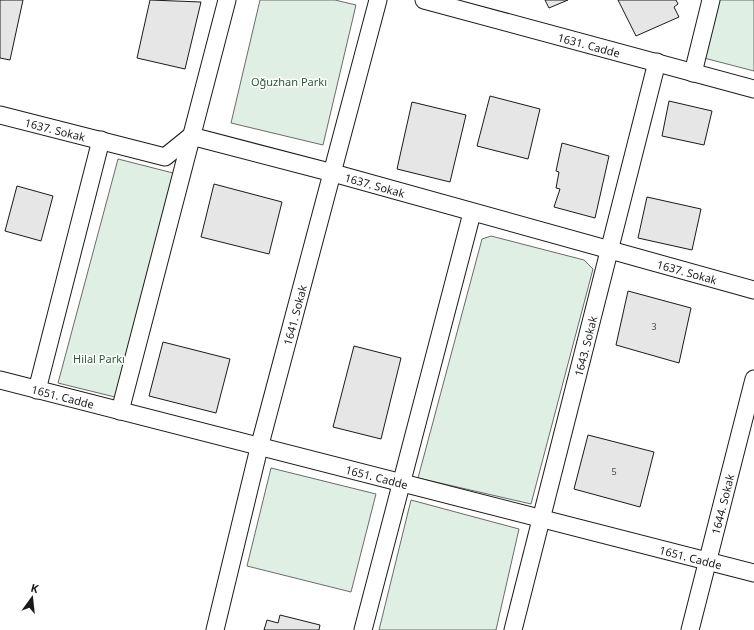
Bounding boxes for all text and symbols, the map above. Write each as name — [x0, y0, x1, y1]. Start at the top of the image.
street label: 1631. Cadde — [556, 29, 622, 60]
park label: Oğuzhan Parkı — [251, 74, 327, 89]
street label: 1637. Sokak — [24, 114, 87, 144]
street label: 1637. Sokak — [343, 169, 407, 200]
street label: 1637. Sokak — [655, 256, 719, 287]
street label: 1641. Sokak — [279, 283, 310, 347]
street label: 1643. Sokak — [570, 314, 600, 378]
house number: 3 — [651, 320, 657, 333]
park label: Hilal Parkı — [73, 351, 125, 366]
street label: 1651. Cadde — [30, 381, 96, 411]
street label: 1651. Cadde — [344, 461, 410, 492]
house number: 5 — [611, 465, 617, 478]
street label: 1644. Sokak — [707, 472, 737, 536]
street label: 1651. Cadde — [658, 542, 724, 572]
north arrow — [12, 578, 52, 618]
text: K — [29, 580, 41, 596]

